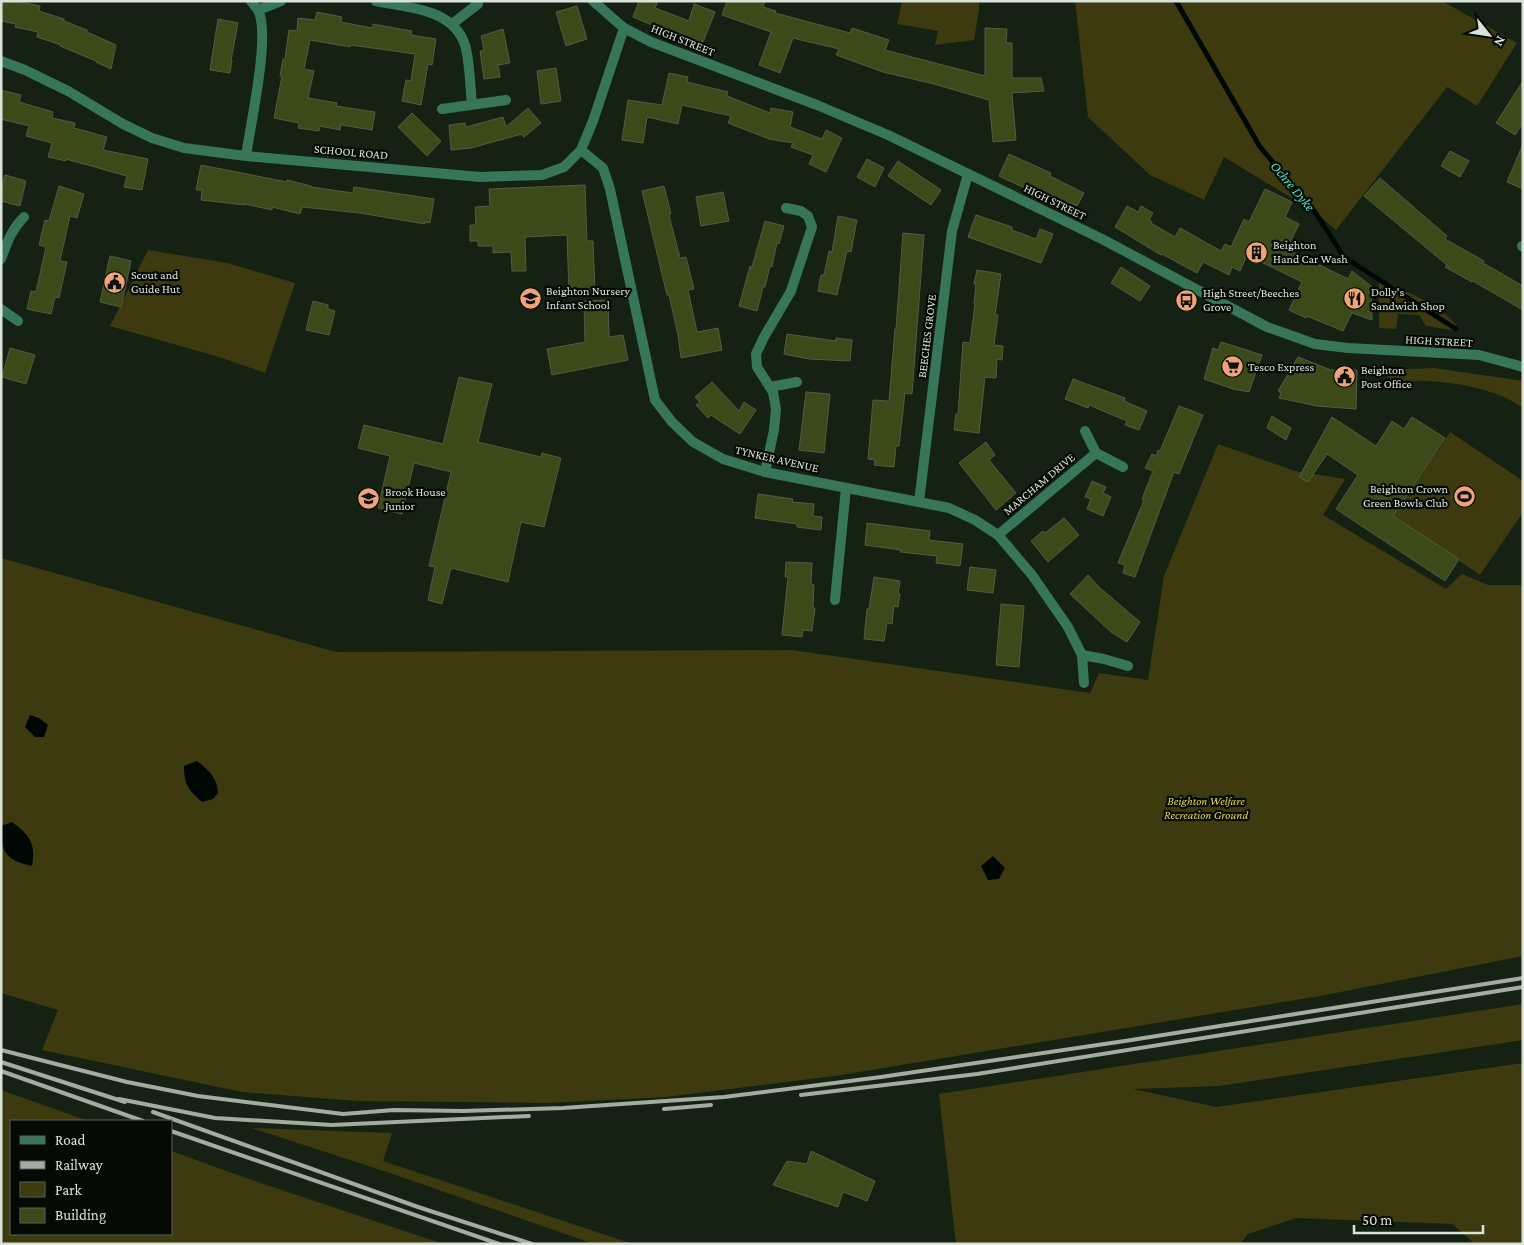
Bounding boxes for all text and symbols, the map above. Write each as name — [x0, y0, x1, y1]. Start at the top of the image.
north arrow — [1464, 10, 1514, 60]
street label: HIGH STREET — [649, 21, 717, 59]
text: N — [1491, 33, 1510, 50]
street label: SCHOOL ROAD — [313, 142, 389, 162]
water label: Ochre Dyke — [1268, 158, 1319, 215]
street label: HIGH STREET — [1022, 181, 1089, 223]
place label: Beighton Hand Car Wash — [1273, 238, 1348, 266]
building icon: Beighton Hand Car Wash — [1245, 240, 1269, 264]
place label: Scout and Guide Hut — [131, 268, 181, 296]
public building icon: Scout and Guide Hut — [103, 270, 127, 294]
place label: Beighton Nursery Infant School — [546, 284, 630, 312]
place label: Dolly's Sandwich Shop — [1371, 285, 1445, 313]
school or university icon: Beighton Nursery Infant School — [518, 286, 542, 310]
place label: High Street/Beeches Grove — [1203, 286, 1299, 314]
restaurant icon: Dolly's Sandwich Shop — [1343, 287, 1367, 311]
bus stop icon: High Street/Beeches Grove — [1175, 288, 1199, 312]
street label: BEECHES GROVE — [915, 293, 939, 379]
street label: HIGH STREET — [1405, 332, 1474, 350]
supermarket icon: Tesco Express — [1220, 355, 1244, 379]
place label: Tesco Express — [1248, 360, 1314, 374]
place label: Beighton Post Office — [1361, 363, 1412, 391]
public building icon: Beighton Post Office — [1333, 365, 1357, 389]
street label: TYNKER AVENUE — [734, 443, 821, 476]
street label: MARCHAM DRIVE — [1000, 450, 1078, 518]
place label: Beighton Crown Green Bowls Club — [1363, 482, 1449, 510]
sports icon: Beighton Crown Green Bowls Club — [1452, 484, 1476, 508]
place label: Brook House Junior — [384, 485, 446, 513]
school or university icon: Brook House Junior — [357, 487, 381, 511]
park label: Beighton Welfare Recreation Ground — [1164, 794, 1248, 822]
legend — [10, 1120, 172, 1235]
text: Road — [55, 1132, 86, 1148]
text: Railway — [55, 1157, 103, 1174]
text: Park — [55, 1182, 82, 1198]
scale bar — [1354, 1202, 1483, 1234]
text: Building — [55, 1207, 106, 1224]
text: 50 m — [1362, 1212, 1392, 1228]

